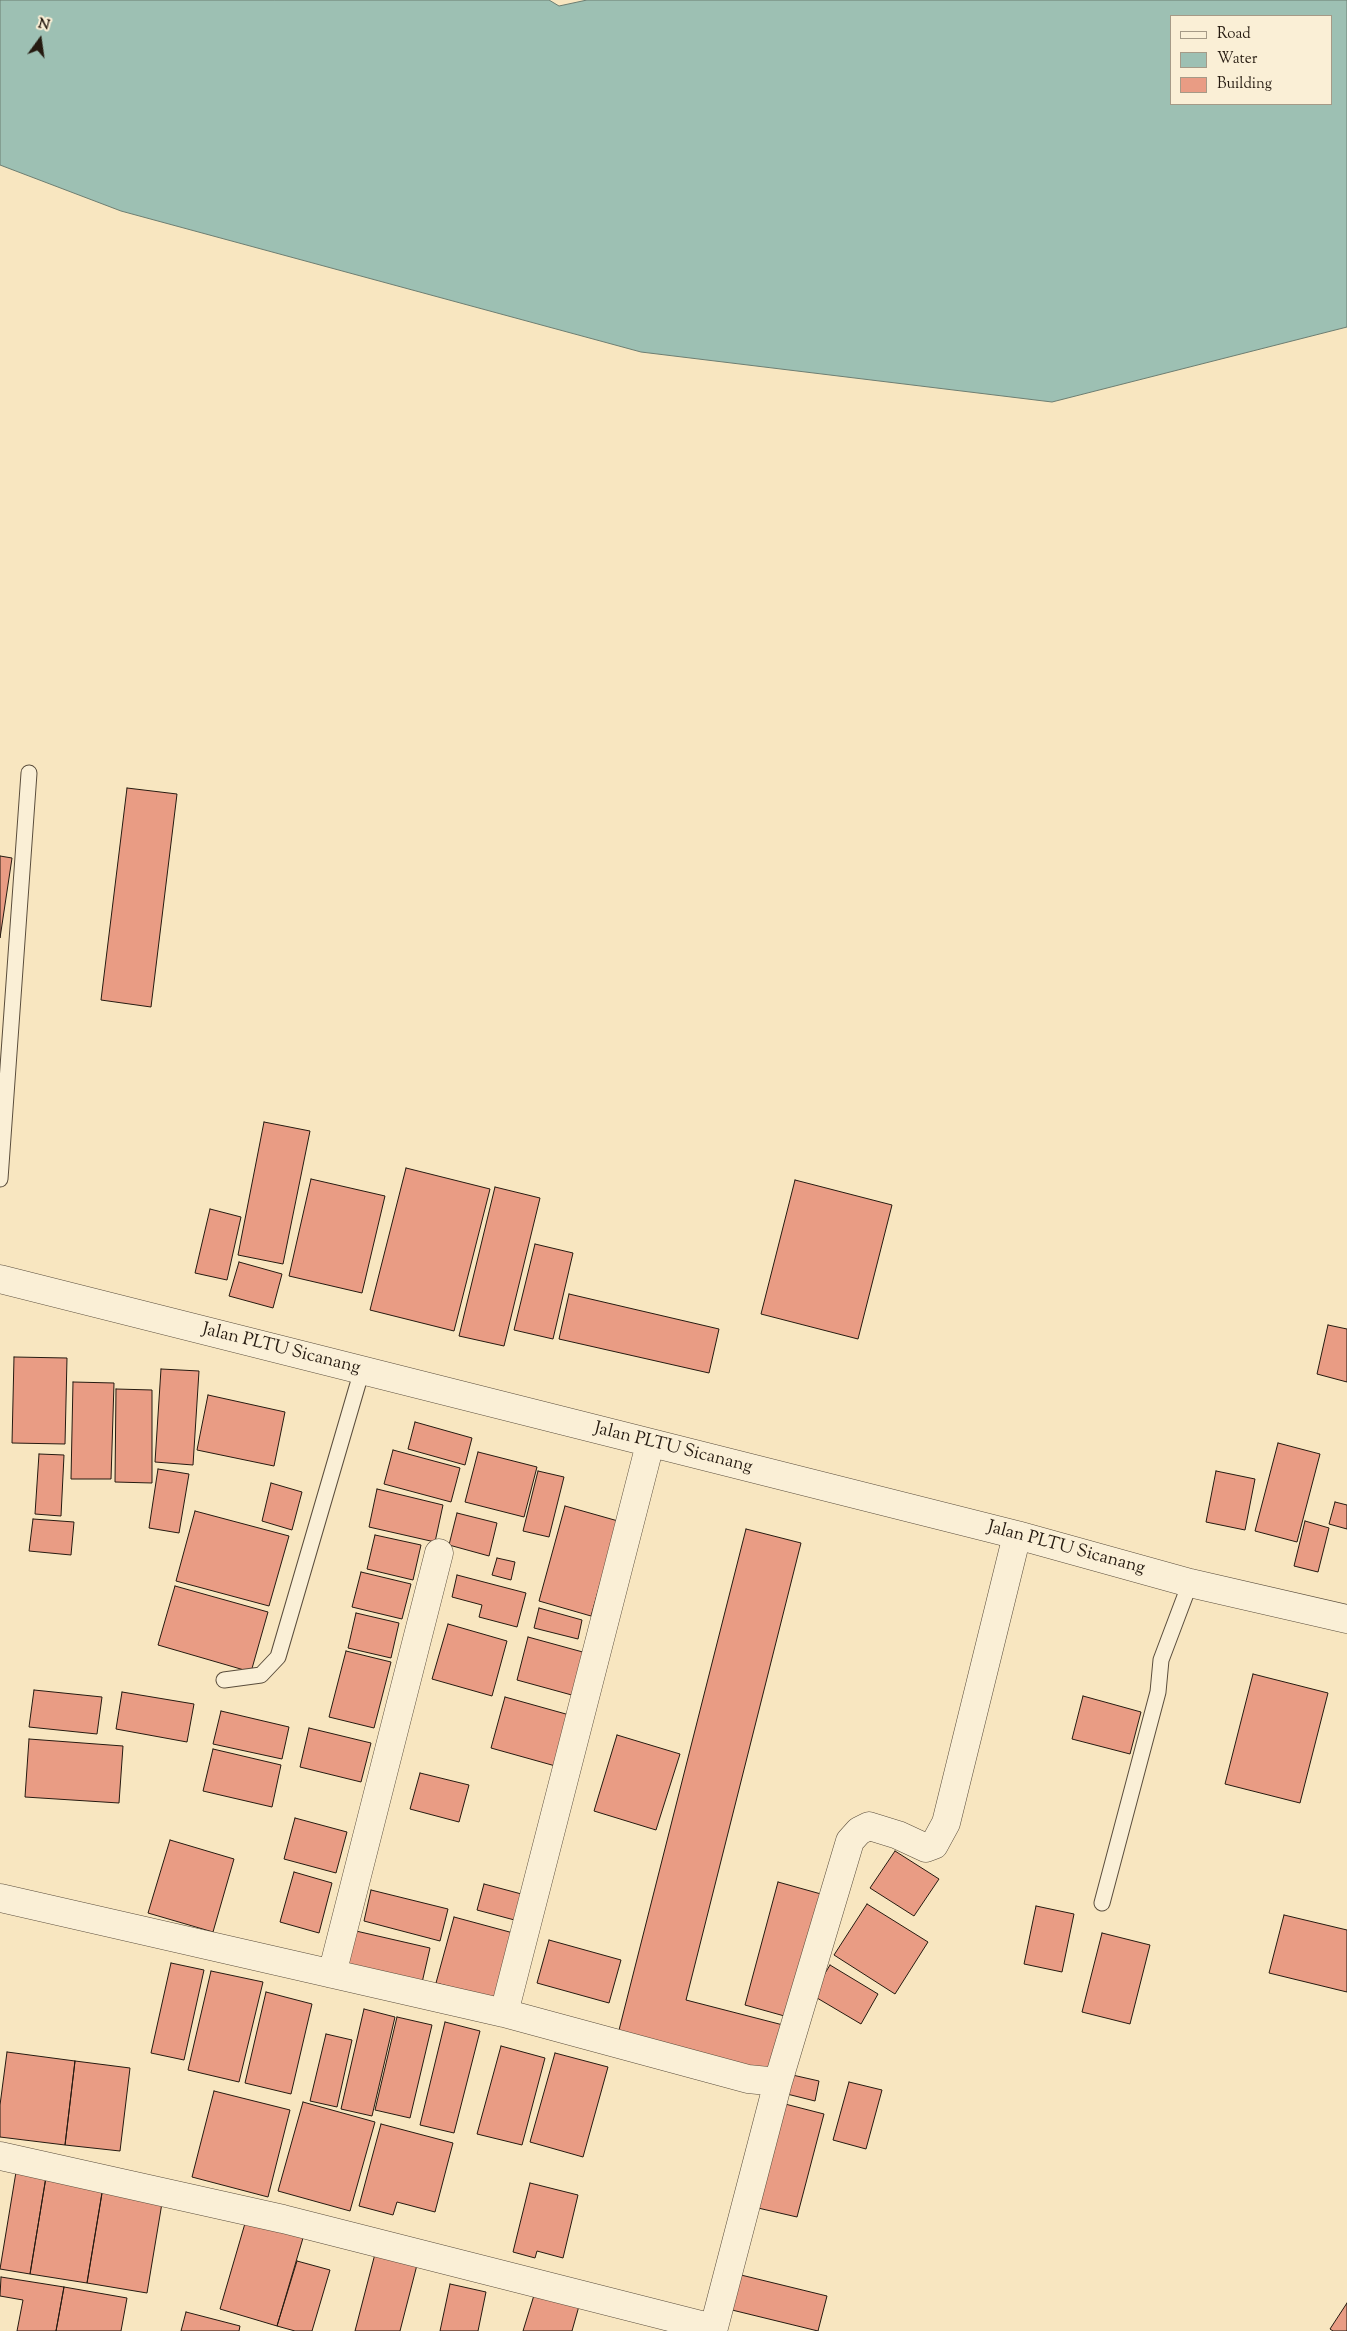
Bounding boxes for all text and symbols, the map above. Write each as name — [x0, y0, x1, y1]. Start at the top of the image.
text: N — [36, 14, 51, 37]
north arrow — [15, 15, 65, 65]
legend — [1170, 15, 1332, 105]
text: Road — [1217, 24, 1251, 45]
text: Water — [1217, 49, 1257, 70]
text: Building — [1217, 74, 1272, 95]
street label: Jalan PLTU Sicanang — [200, 1320, 362, 1380]
street label: Jalan PLTU Sicanang — [592, 1419, 754, 1479]
street label: Jalan PLTU Sicanang — [985, 1518, 1147, 1580]

